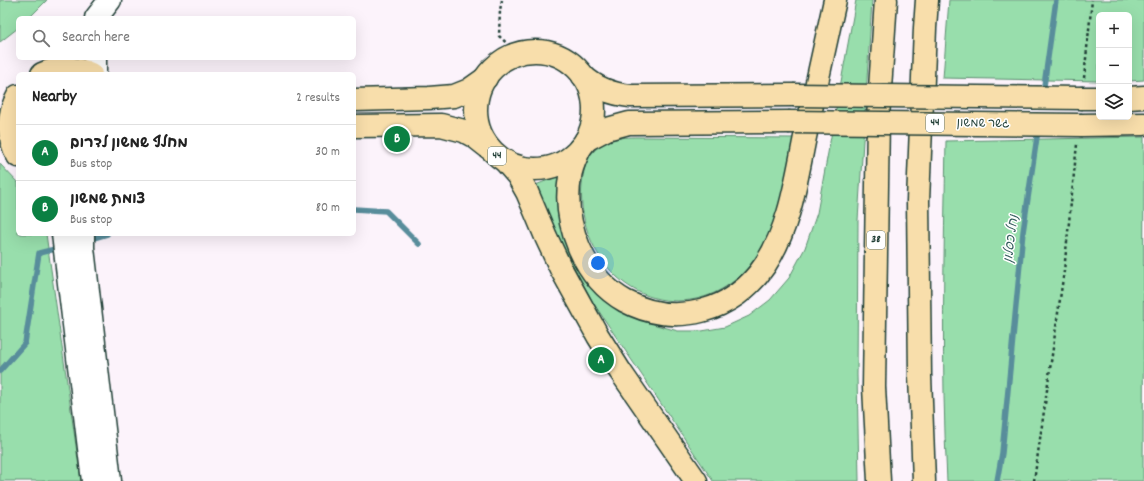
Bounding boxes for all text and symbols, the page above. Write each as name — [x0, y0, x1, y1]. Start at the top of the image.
map controls — [1096, 12, 1132, 120]
button: + — [1096, 12, 1132, 48]
search box — [16, 16, 356, 60]
icon: search — [30, 27, 52, 49]
text: Search here — [62, 27, 130, 49]
button: − — [1096, 48, 1132, 84]
button: layers — [1096, 84, 1132, 120]
text: Nearby — [32, 86, 76, 110]
text: 2 results — [296, 89, 340, 108]
road number: 44 — [926, 114, 944, 132]
street label: גשר שמשון — [956, 115, 1010, 133]
pin: B — [384, 124, 410, 154]
text: מחלף שמשון לדרום — [70, 133, 188, 155]
text: A — [41, 143, 49, 162]
text: 30 m — [315, 143, 340, 162]
road number: 44 — [488, 147, 506, 165]
text: Bus stop — [70, 155, 112, 174]
text: צומת שמשון — [70, 189, 145, 211]
text: B — [42, 199, 48, 218]
text: 80 m — [316, 199, 340, 218]
text: Bus stop — [70, 211, 112, 230]
water label: נחל כסלון — [1000, 213, 1025, 264]
road number: 38 — [867, 231, 885, 249]
your location — [588, 253, 608, 273]
pin: A — [588, 345, 614, 375]

